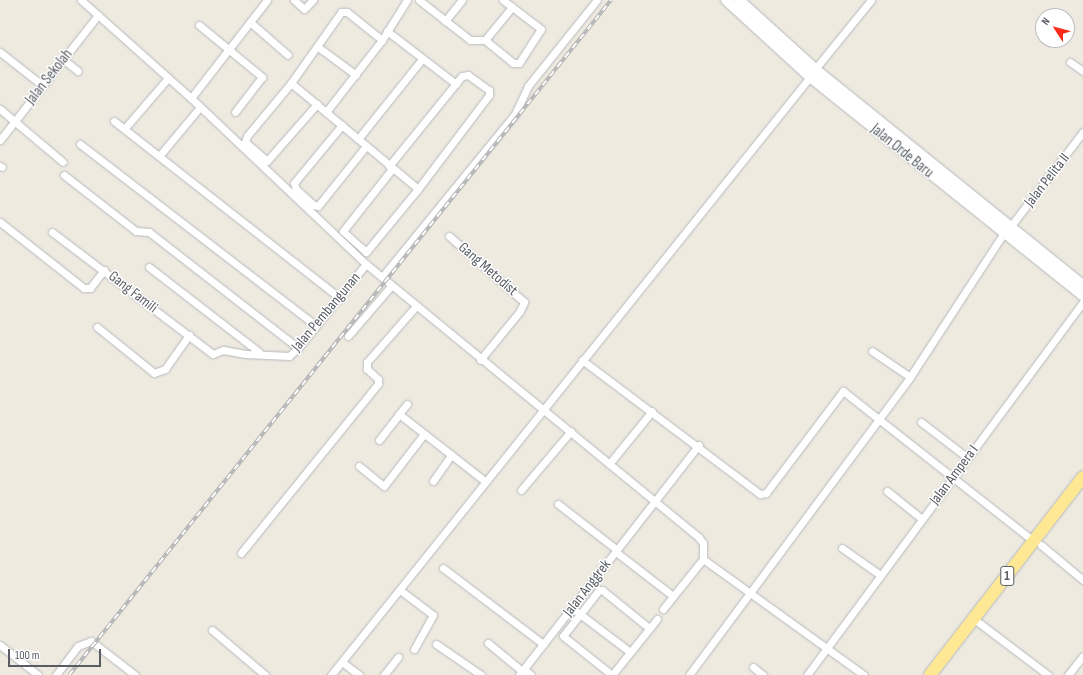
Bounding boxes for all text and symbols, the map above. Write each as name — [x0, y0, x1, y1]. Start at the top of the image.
north arrow — [1035, 8, 1075, 48]
text: N — [1039, 15, 1053, 27]
street label: Jalan Sekolah — [22, 46, 76, 108]
street label: Jalan Orde Baru — [867, 120, 937, 182]
street label: Jalan Pelita II — [1020, 150, 1074, 210]
street label: Gang Metodist — [455, 238, 521, 300]
street label: Gang Famili — [105, 267, 161, 317]
street label: Jalan Pembangunan — [288, 269, 364, 355]
street label: Jalan Ampera I — [926, 442, 982, 508]
street label: Jalan Anggrek — [559, 556, 615, 620]
road number: 1 — [1000, 564, 1014, 588]
scale bar — [10, 641, 103, 667]
text: 100 m — [15, 648, 40, 663]

